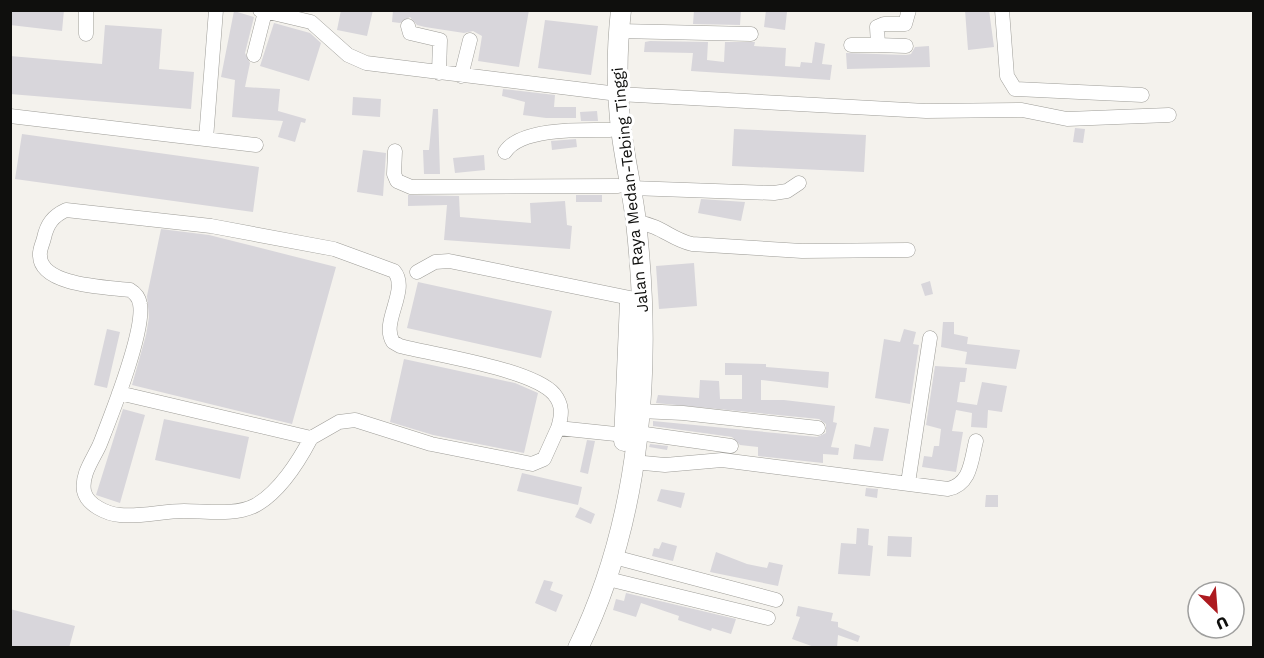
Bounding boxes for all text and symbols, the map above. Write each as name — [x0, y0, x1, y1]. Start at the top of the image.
street label: Jalan Raya Medan-Tebing Tinggi — [608, 66, 652, 314]
north arrow — [1186, 580, 1246, 640]
text: U — [1213, 612, 1231, 634]

